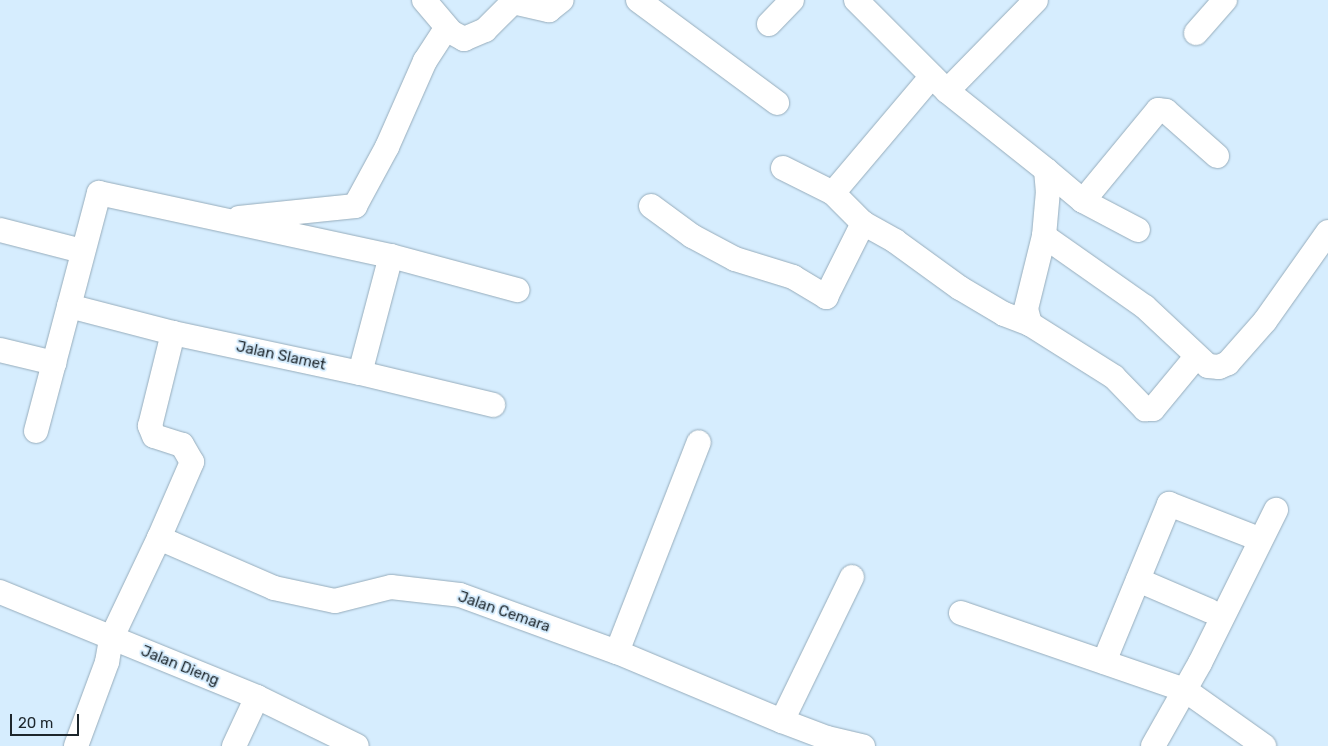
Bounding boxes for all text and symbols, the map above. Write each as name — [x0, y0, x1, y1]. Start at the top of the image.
street label: Jalan Slamet — [235, 338, 327, 374]
street label: Jalan Cemara — [456, 588, 552, 636]
street label: Jalan Dieng — [138, 642, 222, 690]
scale bar — [12, 704, 81, 736]
text: 20 m — [18, 714, 53, 732]

